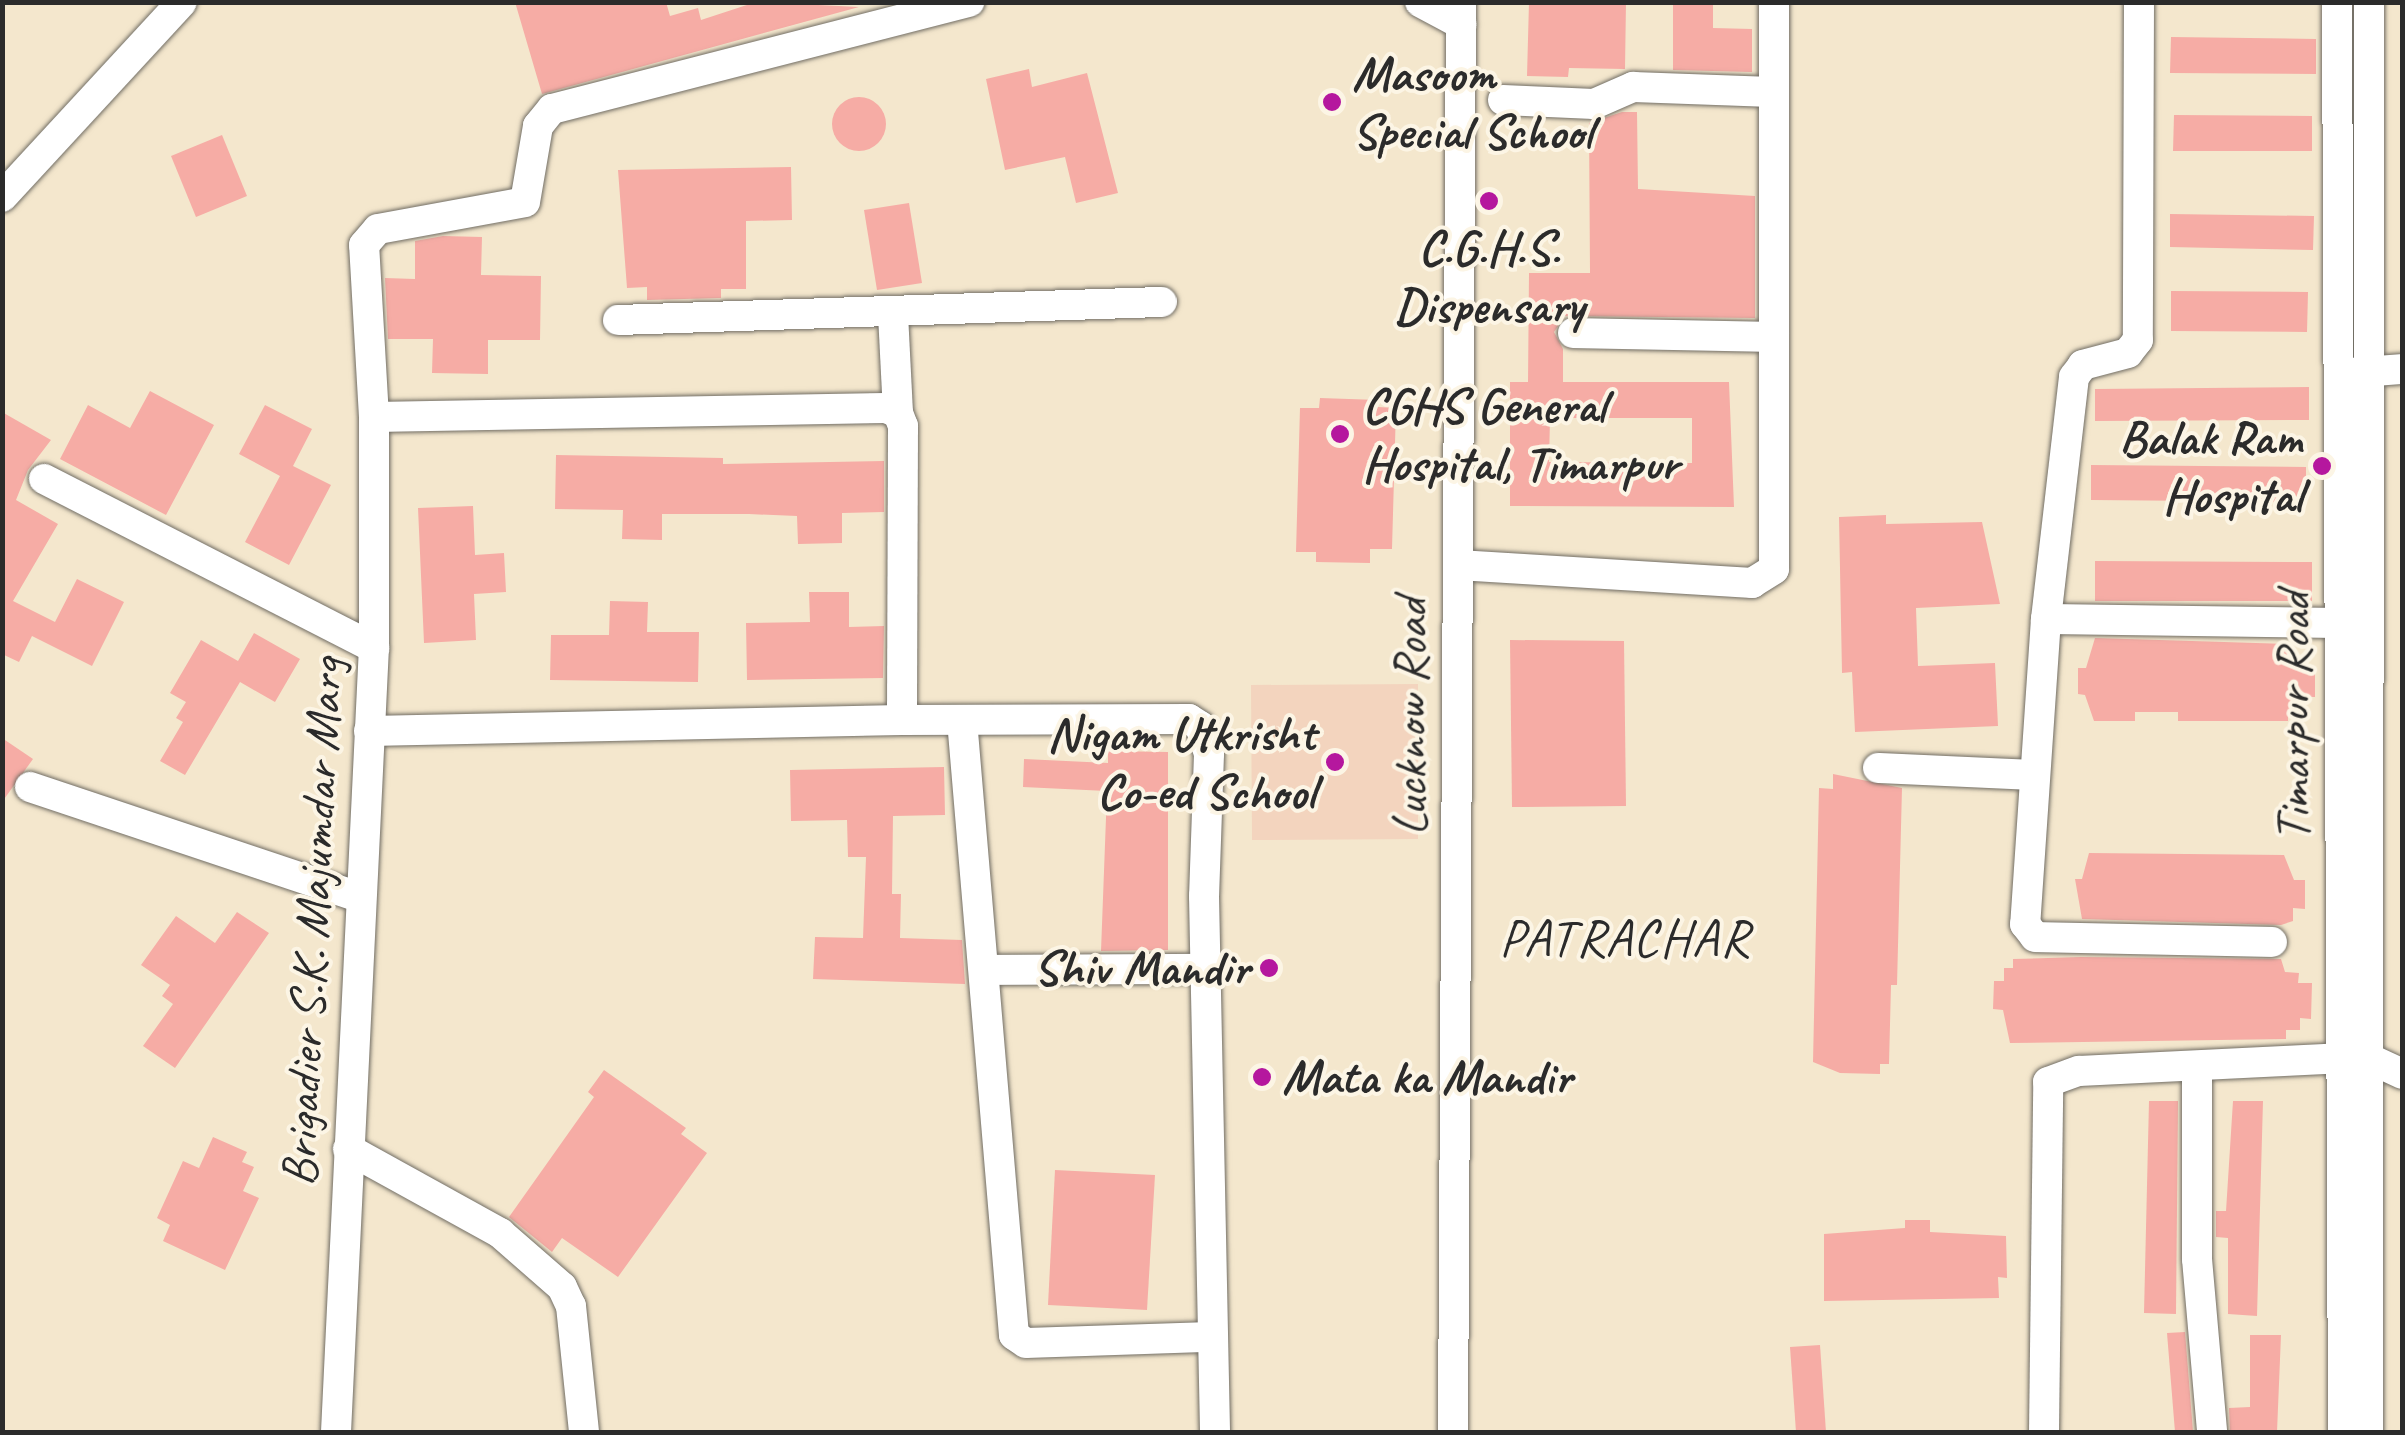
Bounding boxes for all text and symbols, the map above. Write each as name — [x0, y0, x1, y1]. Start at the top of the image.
place label: Masoom Special School — [1352, 43, 1592, 160]
marker: Masoom Special School — [1321, 91, 1343, 113]
marker: C.G.H.S. Dispensary — [1478, 190, 1500, 212]
place label: C.G.H.S. Dispensary — [1394, 217, 1584, 334]
place label: CGHS General Hospital, Timarpur — [1362, 375, 1678, 492]
place label: Balak Ram Hospital — [2116, 407, 2302, 524]
marker: CGHS General Hospital, Timarpur — [1327, 421, 1353, 447]
marker: Balak Ram Hospital — [2311, 455, 2333, 477]
street label: Timarpur Road — [2263, 592, 2323, 842]
street label: Lucknow Road — [1380, 599, 1440, 835]
street label: Brigadier S.K. Majumdar Marg — [268, 656, 356, 1188]
place label: Nigam Utkrisht Co-ed School — [1045, 703, 1315, 820]
marker: Nigam Utkrisht Co-ed School — [1324, 751, 1346, 773]
district label: PATRACHAR — [1501, 908, 1749, 970]
place label: Shiv Mandir — [1032, 938, 1249, 998]
marker: Shiv Mandir — [1258, 957, 1280, 979]
place label: Mata ka Mandir — [1282, 1047, 1573, 1107]
marker: Mata ka Mandir — [1251, 1066, 1273, 1088]

